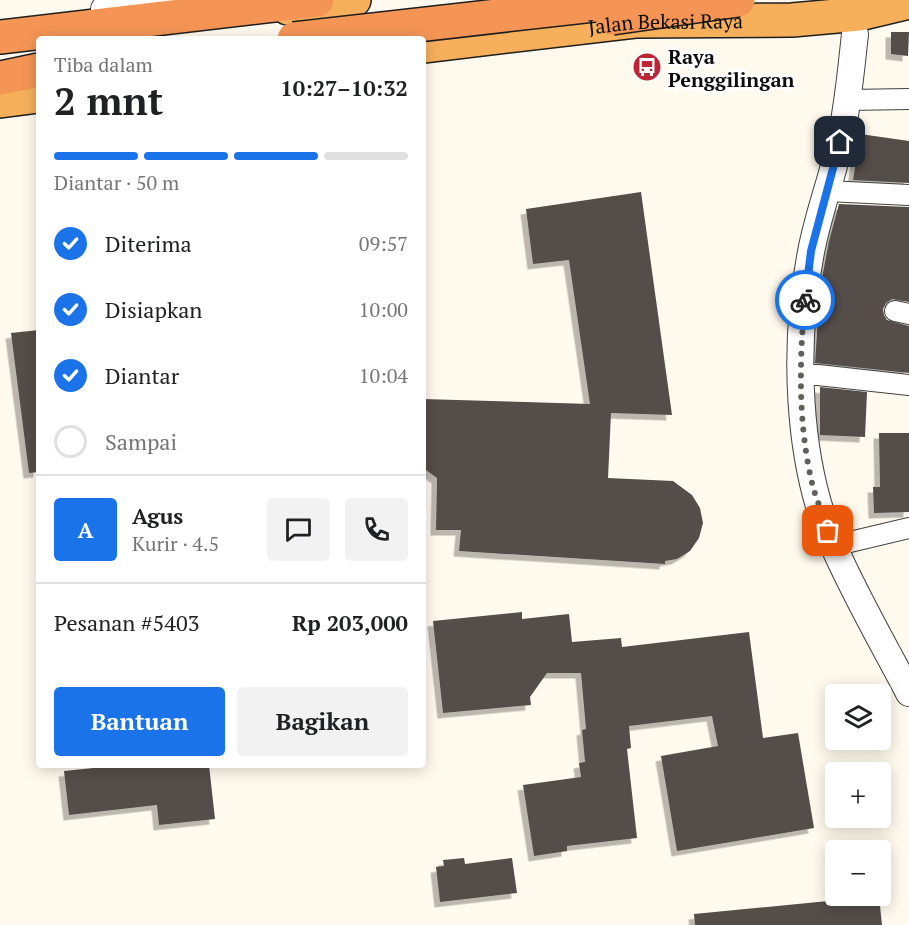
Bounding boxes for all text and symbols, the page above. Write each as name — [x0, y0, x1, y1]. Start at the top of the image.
street label: Jalan Bekasi Raya — [587, 7, 743, 40]
place label: Raya Penggilingan — [668, 43, 795, 93]
text: Tiba dalam — [54, 51, 153, 78]
bus stop icon: Raya Penggilingan — [631, 51, 663, 83]
text: 10:27–10:32 — [280, 73, 408, 102]
text: 2 mnt — [54, 74, 163, 126]
pin — [814, 116, 865, 167]
icon: home — [823, 125, 856, 158]
text: Diantar · 50 m — [54, 169, 179, 196]
icon: check — [54, 227, 87, 260]
text: Diterima — [105, 229, 192, 258]
text: 09:57 — [359, 230, 408, 257]
courier — [775, 270, 835, 330]
icon: bike — [789, 284, 822, 317]
icon: check — [54, 293, 87, 326]
text: Disiapkan — [105, 295, 202, 324]
text: 10:00 — [359, 296, 408, 323]
icon: check — [54, 359, 87, 392]
text: Diantar — [105, 361, 179, 390]
text: 10:04 — [359, 362, 408, 389]
text: Sampai — [105, 427, 177, 456]
button: chat — [267, 498, 330, 561]
button: phone — [345, 498, 408, 561]
text: Agus — [132, 501, 183, 530]
pin — [802, 505, 853, 556]
icon: bag — [811, 514, 844, 547]
text: A — [77, 515, 94, 544]
text: Kurir · 4.5 — [132, 530, 219, 557]
text: Pesanan #5403 — [54, 608, 199, 637]
text: Rp 203,000 — [292, 608, 408, 637]
map controls — [825, 684, 891, 906]
button: layers — [825, 684, 891, 750]
button: Bantuan — [54, 687, 225, 756]
button: Bagikan — [237, 687, 408, 756]
button: + — [825, 762, 891, 828]
button: − — [825, 840, 891, 906]

